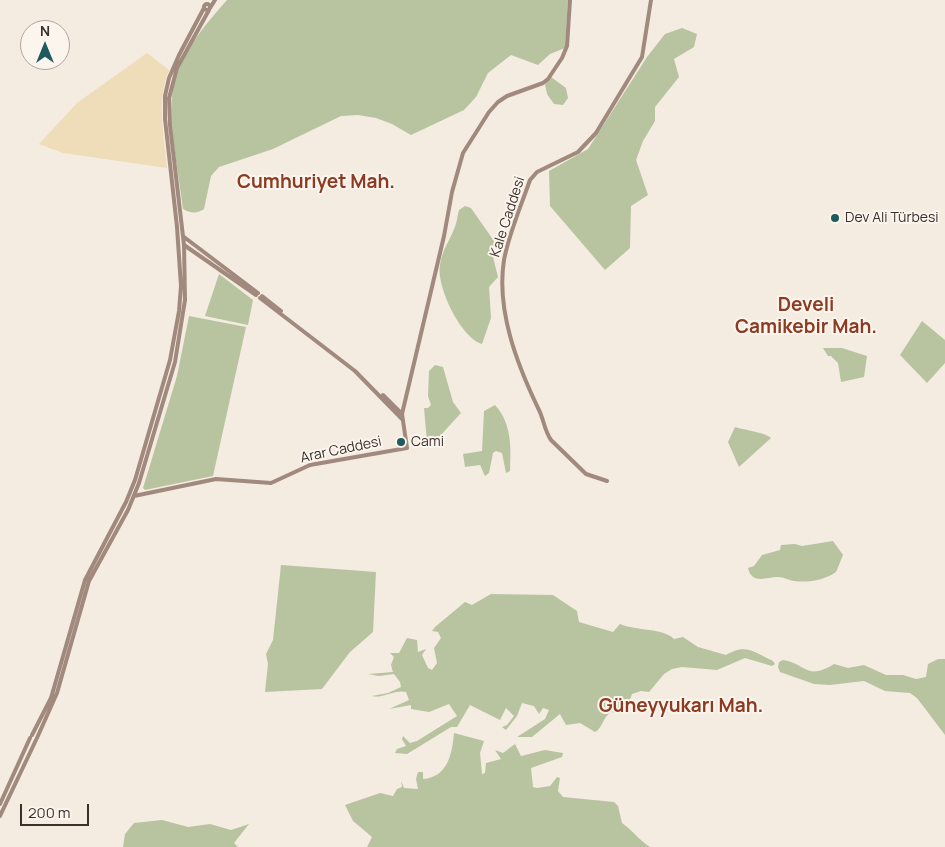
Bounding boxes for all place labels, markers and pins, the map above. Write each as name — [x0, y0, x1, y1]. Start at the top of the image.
place label: Dev Ali Türbesi — [845, 210, 939, 226]
marker: Dev Ali Türbesi — [829, 212, 841, 224]
place label: Cami — [411, 434, 444, 450]
marker: Cami — [395, 436, 407, 448]

